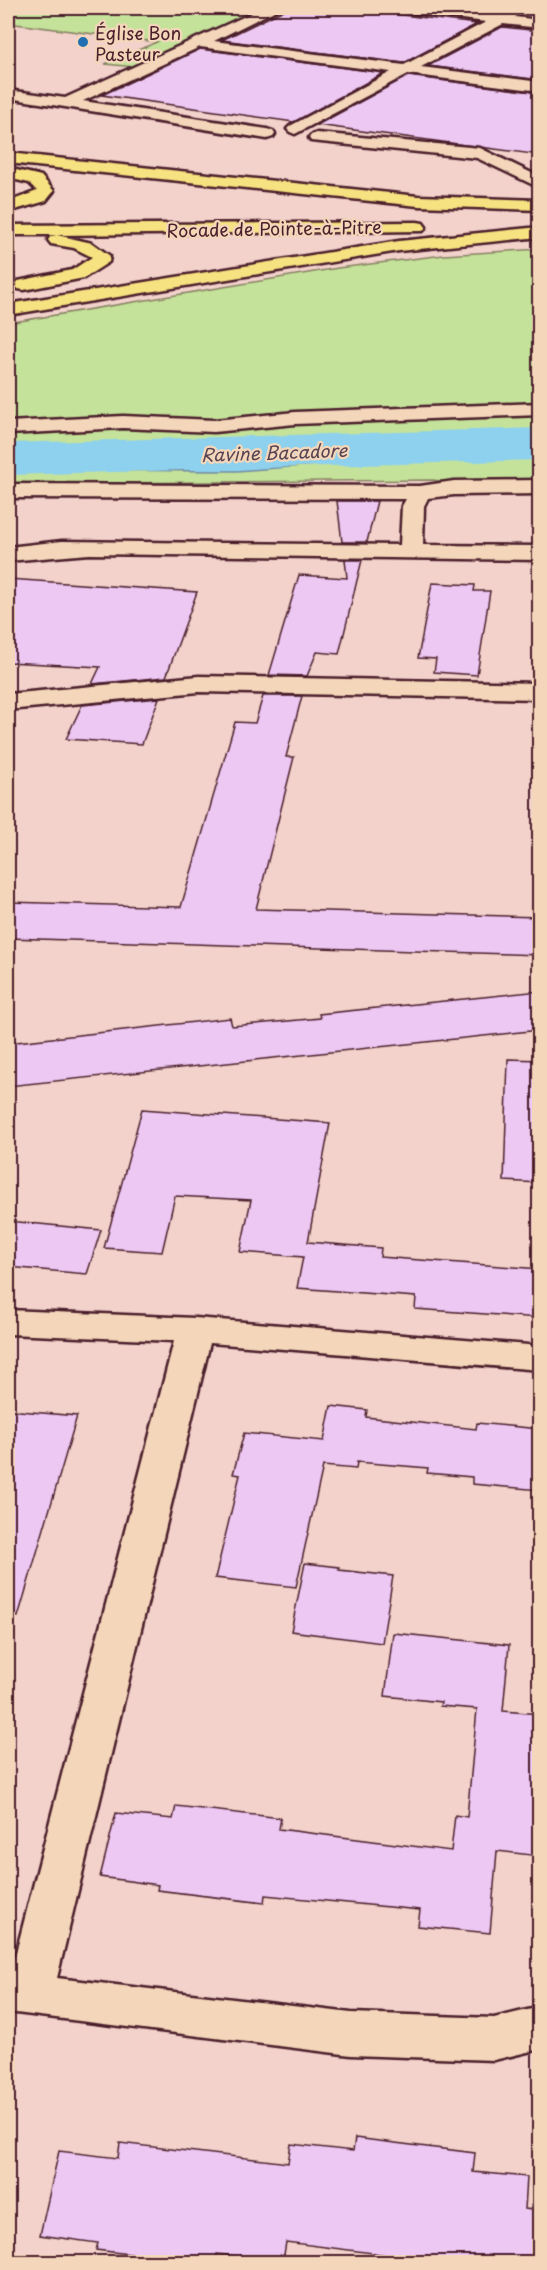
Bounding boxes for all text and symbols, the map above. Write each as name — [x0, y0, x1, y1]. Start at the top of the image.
place label: Église Bon Pasteur — [95, 19, 181, 67]
marker: Église Bon Pasteur — [76, 35, 90, 49]
street label: Rocade de Pointe-à-Pitre — [166, 213, 382, 243]
water label: Ravine Bacadore — [201, 436, 349, 468]

